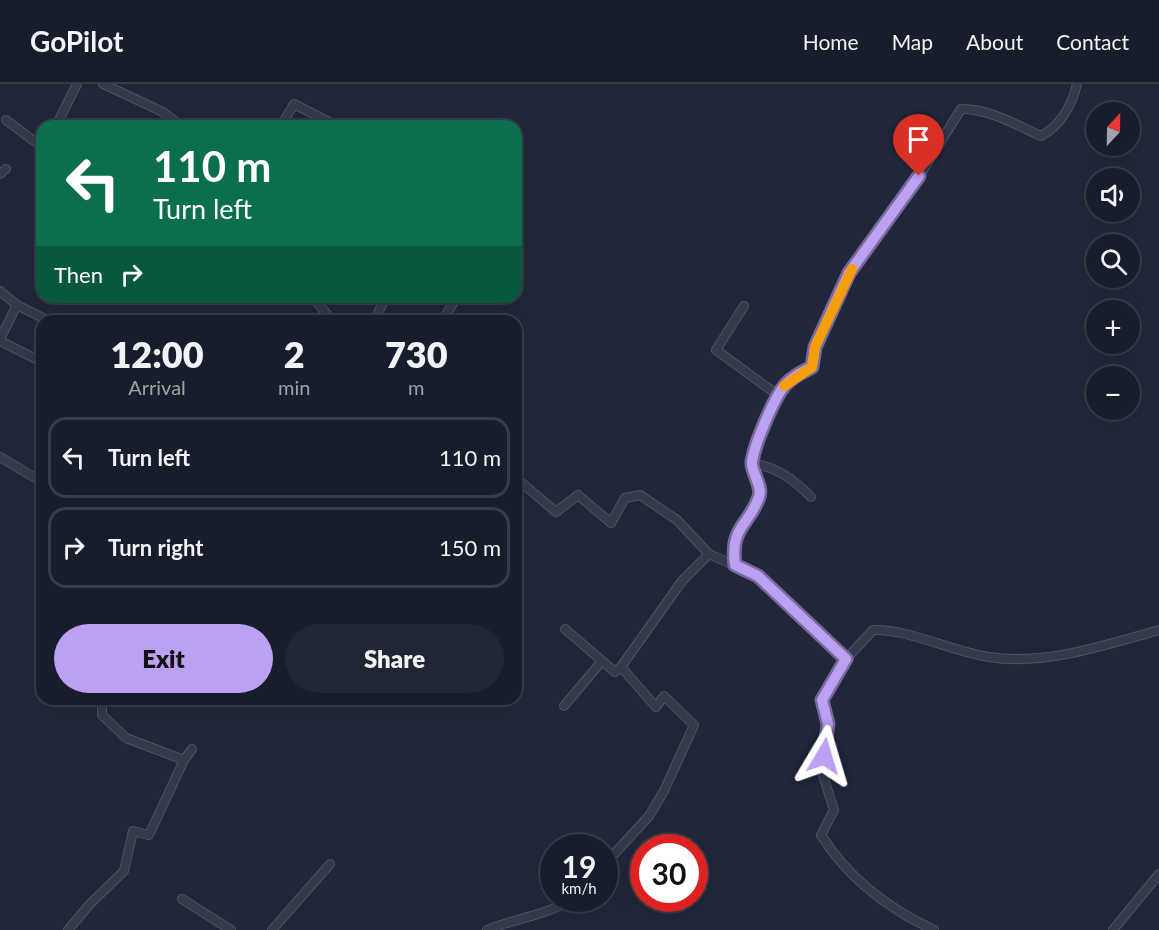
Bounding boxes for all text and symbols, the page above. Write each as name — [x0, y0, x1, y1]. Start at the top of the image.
text: GoPilot — [30, 24, 123, 58]
text: Home — [803, 29, 859, 54]
text: Map — [892, 29, 933, 54]
text: About — [966, 29, 1023, 54]
text: Contact — [1056, 29, 1129, 54]
north arrow — [1086, 102, 1140, 156]
map controls — [1086, 102, 1140, 420]
pin — [893, 114, 944, 176]
icon: arrive — [902, 123, 935, 156]
text: 110 m — [153, 141, 271, 191]
icon: left — [54, 144, 132, 222]
button: sound — [1086, 168, 1140, 222]
text: Turn left — [153, 192, 252, 225]
button: search — [1086, 234, 1140, 288]
icon: right — [115, 258, 148, 291]
text: Then — [54, 261, 103, 288]
button: + — [1086, 300, 1140, 354]
text: 12:00 — [110, 332, 204, 376]
text: 2 — [284, 332, 305, 376]
text: 730 — [385, 332, 448, 376]
button: − — [1086, 366, 1140, 420]
text: Arrival — [128, 375, 186, 399]
text: min — [278, 375, 310, 399]
text: m — [408, 375, 424, 399]
icon: left — [57, 441, 90, 474]
text: Turn left — [108, 444, 190, 471]
text: 110 m — [439, 444, 501, 471]
icon: right — [57, 531, 90, 564]
text: Turn right — [108, 534, 203, 561]
text: 150 m — [439, 534, 501, 561]
button: Exit — [54, 624, 273, 693]
button: Share — [285, 624, 504, 693]
position arrow — [792, 724, 856, 788]
speed limit sign: 30 — [630, 834, 708, 912]
text: 19 — [562, 848, 596, 884]
text: km/h — [561, 879, 597, 897]

